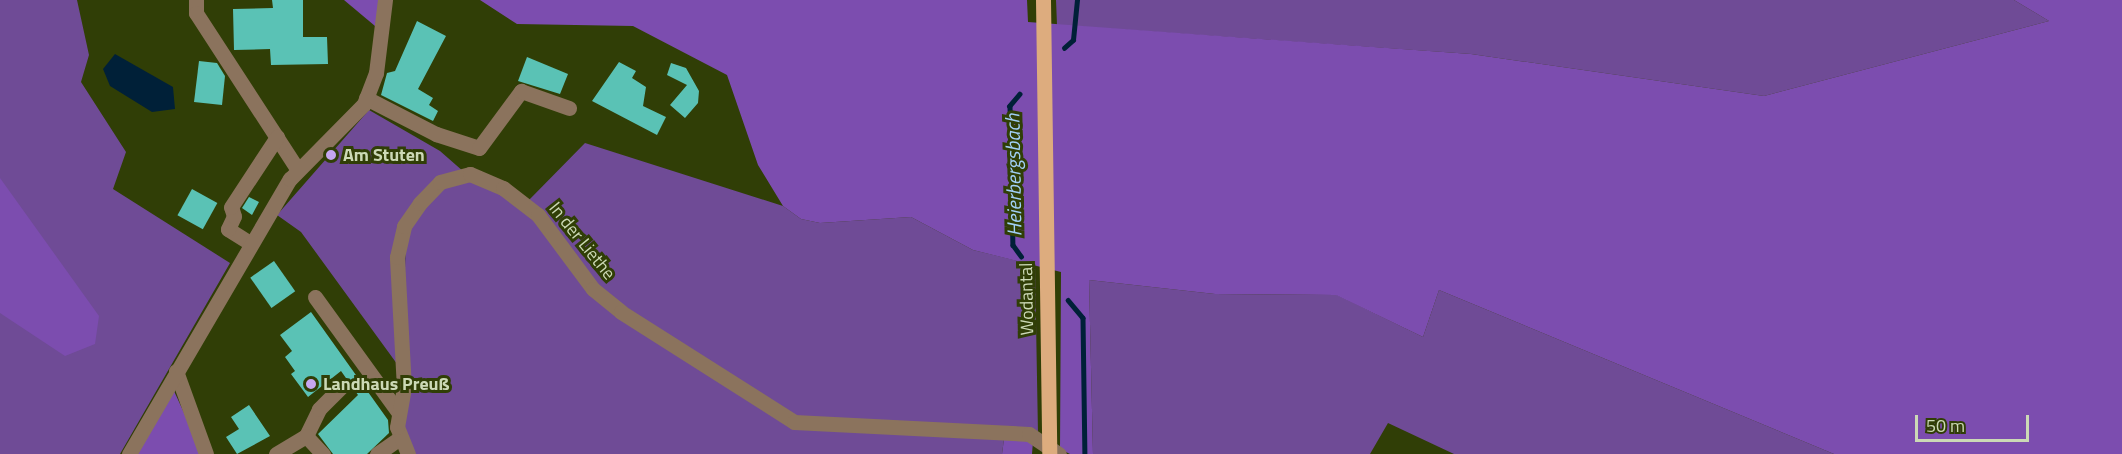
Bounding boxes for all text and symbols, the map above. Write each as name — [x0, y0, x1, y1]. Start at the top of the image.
water label: Heierbergsbach — [1000, 113, 1026, 237]
place label: Am Stuten — [343, 144, 425, 166]
marker: Am Stuten — [324, 148, 338, 162]
street label: In der Liethe — [544, 198, 620, 284]
street label: Wodantal — [1016, 262, 1038, 336]
place label: Landhaus Preuß — [323, 373, 450, 395]
marker: Landhaus Preuß — [304, 377, 318, 391]
scale bar — [1918, 403, 2032, 441]
text: 50 m — [1926, 412, 1965, 439]

